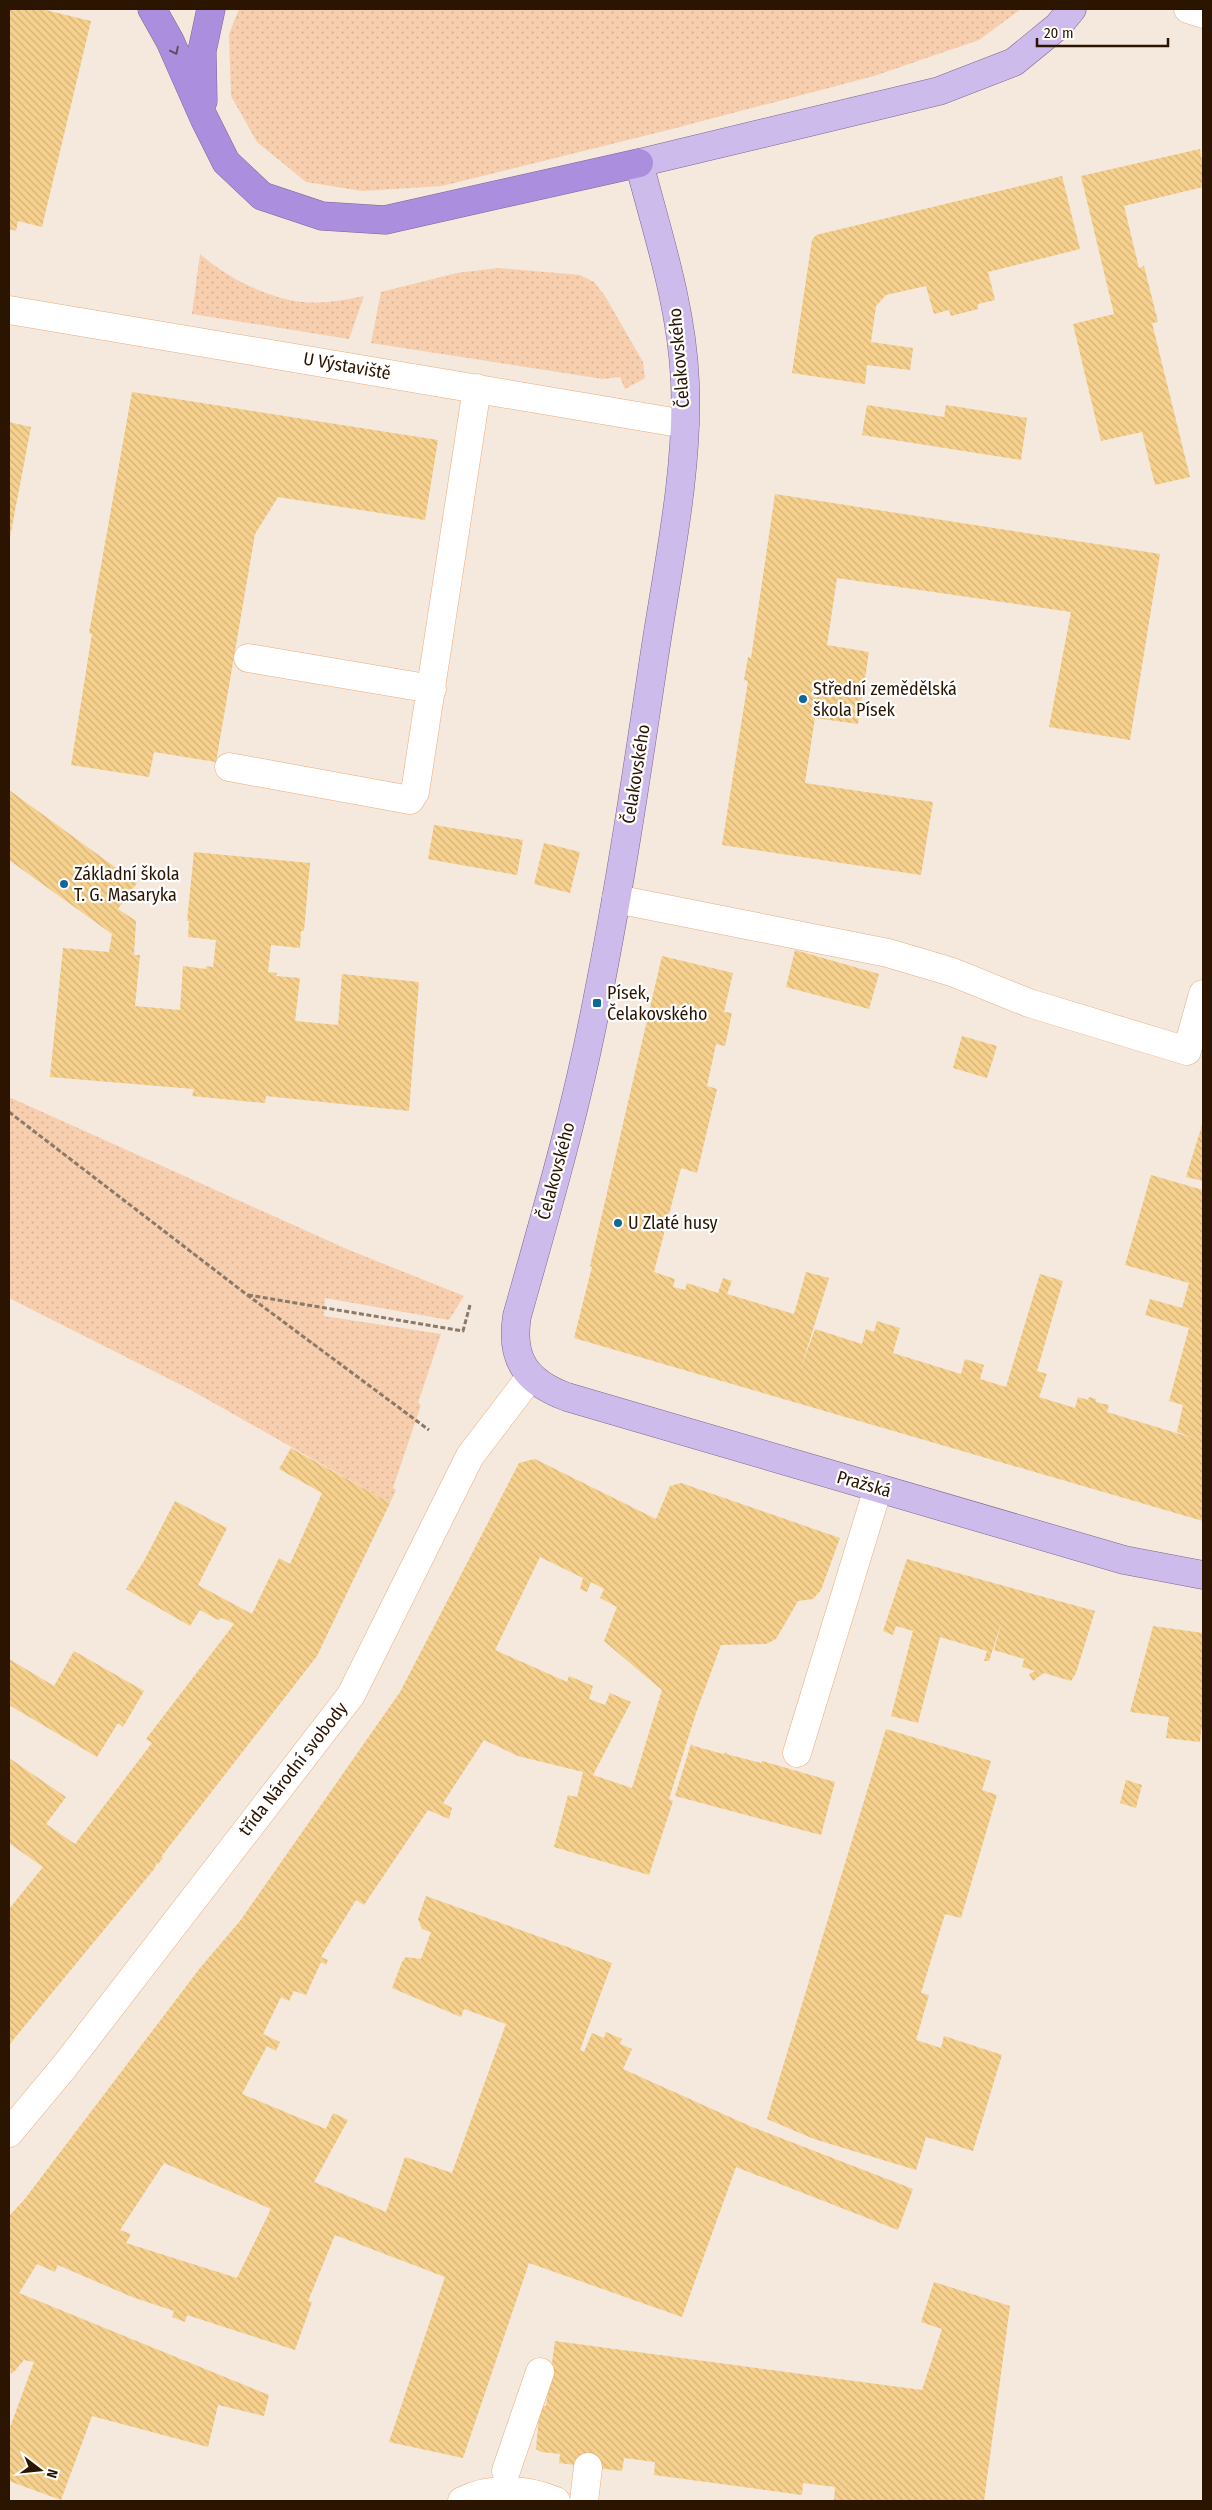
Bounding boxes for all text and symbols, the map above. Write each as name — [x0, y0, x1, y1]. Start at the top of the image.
scale bar — [1037, 15, 1168, 47]
text: 20 m — [1044, 24, 1074, 42]
one-way arrow — [169, 46, 179, 55]
street label: Čelakovského — [664, 307, 694, 409]
street label: U Výstaviště — [302, 347, 393, 385]
place label: Střední zemědělská škola Písek — [813, 678, 957, 721]
marker: Střední zemědělská škola Písek — [797, 693, 809, 705]
street label: Čelakovského — [617, 723, 655, 825]
place label: Základní škola T. G. Masaryka — [74, 863, 180, 906]
marker: Základní škola T. G. Masaryka — [58, 878, 70, 890]
place label: Písek, Čelakovského — [607, 982, 707, 1025]
marker: Písek, Čelakovského — [591, 997, 603, 1009]
street label: Čelakovského — [532, 1120, 580, 1222]
place label: U Zlaté husy — [628, 1212, 718, 1234]
marker: U Zlaté husy — [612, 1217, 624, 1229]
street label: Pražská — [834, 1466, 894, 1502]
street label: třída Národní svobody — [234, 1698, 352, 1840]
north arrow — [15, 2445, 65, 2495]
text: N — [43, 2467, 61, 2480]

